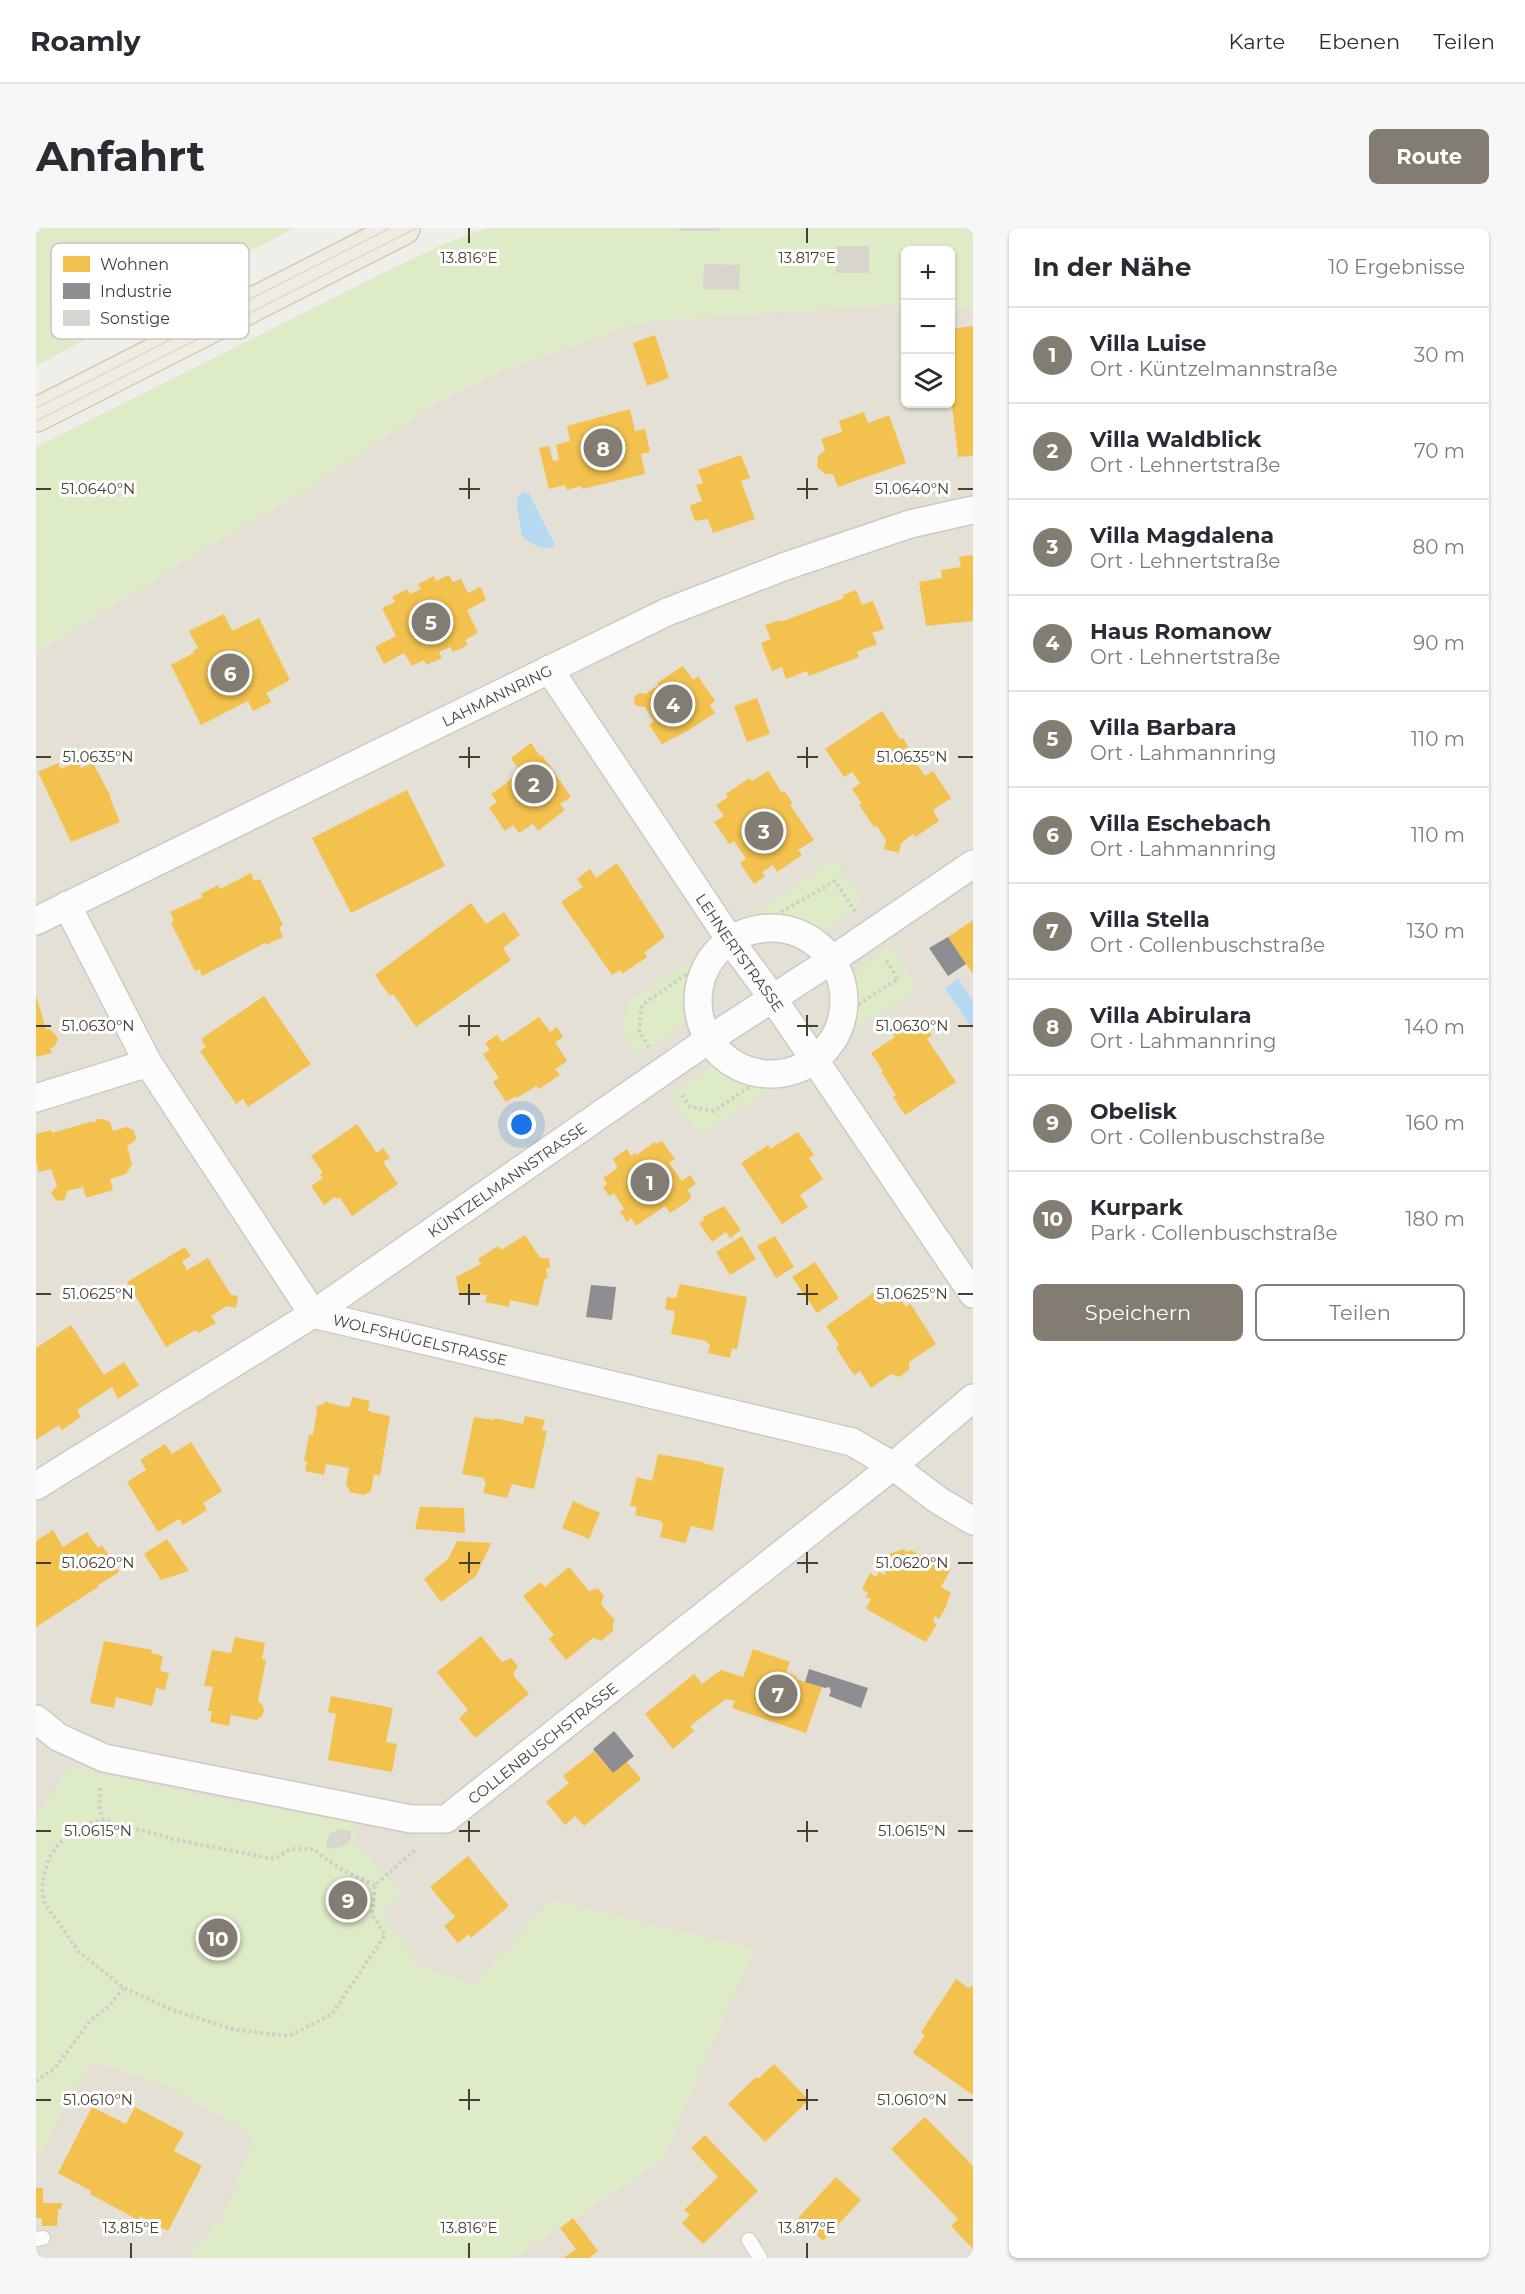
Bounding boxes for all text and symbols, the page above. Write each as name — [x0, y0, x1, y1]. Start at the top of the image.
text: Roamly — [30, 24, 140, 58]
text: Karte — [1229, 29, 1285, 54]
text: Ebenen — [1318, 29, 1400, 54]
text: Teilen — [1433, 29, 1495, 54]
button: Route — [1369, 129, 1489, 184]
text: Anfahrt — [36, 130, 205, 182]
legend — [51, 243, 249, 339]
map controls — [901, 246, 955, 408]
button: + — [901, 246, 955, 300]
text: 13.816°E — [440, 248, 498, 267]
text: 13.817°E — [778, 248, 836, 267]
text: In der Nähe — [1033, 251, 1191, 283]
text: Wohnen — [100, 255, 169, 274]
text: 10 Ergebnisse — [1328, 255, 1465, 279]
text: Industrie — [100, 282, 172, 301]
button: − — [901, 300, 955, 354]
text: Sonstige — [100, 309, 170, 328]
text: Villa Luise — [1090, 330, 1206, 357]
text: 1 — [1049, 343, 1056, 367]
text: 30 m — [1414, 343, 1465, 367]
button: layers — [901, 354, 955, 408]
text: Ort · Küntzelmannstraße — [1090, 357, 1338, 381]
pin: 8 — [584, 426, 622, 470]
text: Villa Waldblick — [1090, 426, 1262, 453]
text: 2 — [1047, 439, 1058, 463]
text: 70 m — [1414, 439, 1465, 463]
text: Ort · Lehnertstraße — [1090, 453, 1280, 477]
text: 51.0640°N — [61, 479, 135, 498]
text: 51.0640°N — [875, 479, 949, 498]
text: Villa Magdalena — [1090, 522, 1274, 549]
text: 3 — [1047, 535, 1058, 559]
text: 80 m — [1413, 535, 1465, 559]
text: Ort · Lehnertstraße — [1090, 549, 1280, 573]
pin: 5 — [412, 600, 450, 644]
text: Haus Romanow — [1090, 618, 1272, 645]
text: 4 — [1046, 631, 1059, 655]
text: 90 m — [1413, 631, 1465, 655]
text: Ort · Lehnertstraße — [1090, 645, 1280, 669]
pin: 6 — [210, 650, 250, 696]
street label: LAHMANNRING — [438, 660, 555, 730]
pin: 4 — [654, 682, 692, 726]
text: Villa Barbara — [1090, 714, 1237, 741]
text: 5 — [1047, 727, 1058, 751]
text: 110 m — [1411, 727, 1465, 751]
text: Ort · Lahmannring — [1090, 741, 1276, 765]
text: 51.0635°N — [62, 747, 134, 766]
text: 51.0635°N — [876, 747, 948, 766]
pin: 2 — [514, 762, 554, 806]
pin: 3 — [744, 808, 784, 854]
text: Villa Eschebach — [1090, 810, 1271, 837]
text: 6 — [1046, 823, 1059, 847]
text: 110 m — [1411, 823, 1465, 847]
text: Ort · Lahmannring — [1090, 837, 1276, 861]
street label: LEHNERTSTRASSE — [692, 890, 789, 1015]
text: Villa Stella — [1090, 906, 1210, 933]
text: 7 — [1046, 919, 1059, 943]
text: 130 m — [1407, 919, 1465, 943]
text: Ort · Collenbuschstraße — [1090, 933, 1325, 957]
text: Villa Abirulara — [1090, 1002, 1252, 1029]
text: 8 — [1046, 1015, 1059, 1039]
text: 140 m — [1405, 1015, 1465, 1039]
text: 51.0630°N — [62, 1016, 134, 1035]
text: 51.0630°N — [876, 1016, 948, 1035]
text: Ort · Lahmannring — [1090, 1029, 1276, 1053]
text: Obelisk — [1090, 1098, 1177, 1125]
your location — [507, 1110, 536, 1139]
text: 9 — [1046, 1111, 1059, 1135]
text: 160 m — [1406, 1111, 1465, 1135]
street label: KÜNTZELMANNSTRASSE — [424, 1118, 590, 1241]
text: Ort · Collenbuschstraße — [1090, 1125, 1325, 1149]
pin: 1 — [630, 1160, 670, 1204]
text: Kurpark — [1090, 1194, 1183, 1221]
text: 10 — [1042, 1207, 1063, 1231]
text: 180 m — [1405, 1207, 1465, 1231]
text: Park · Collenbuschstraße — [1090, 1221, 1338, 1245]
text: 51.0625°N — [62, 1284, 134, 1303]
text: 51.0625°N — [876, 1284, 948, 1303]
button: Speichern — [1033, 1284, 1243, 1341]
button: Teilen — [1255, 1284, 1465, 1341]
street label: WOLFSHÜGELSTRASSE — [331, 1310, 509, 1369]
text: 51.0620°N — [62, 1553, 134, 1572]
text: 51.0620°N — [876, 1553, 948, 1572]
pin: 7 — [758, 1672, 798, 1716]
street label: COLLENBUSCHSTRASSE — [464, 1678, 621, 1808]
text: 51.0615°N — [64, 1821, 132, 1840]
text: 51.0615°N — [878, 1821, 946, 1840]
pin: 9 — [328, 1878, 368, 1922]
pin: 10 — [198, 1916, 237, 1960]
text: 51.0610°N — [63, 2090, 133, 2109]
text: 51.0610°N — [877, 2090, 947, 2109]
text: 13.815°E — [103, 2218, 159, 2237]
text: 13.816°E — [440, 2218, 498, 2237]
text: 13.817°E — [778, 2218, 836, 2237]

